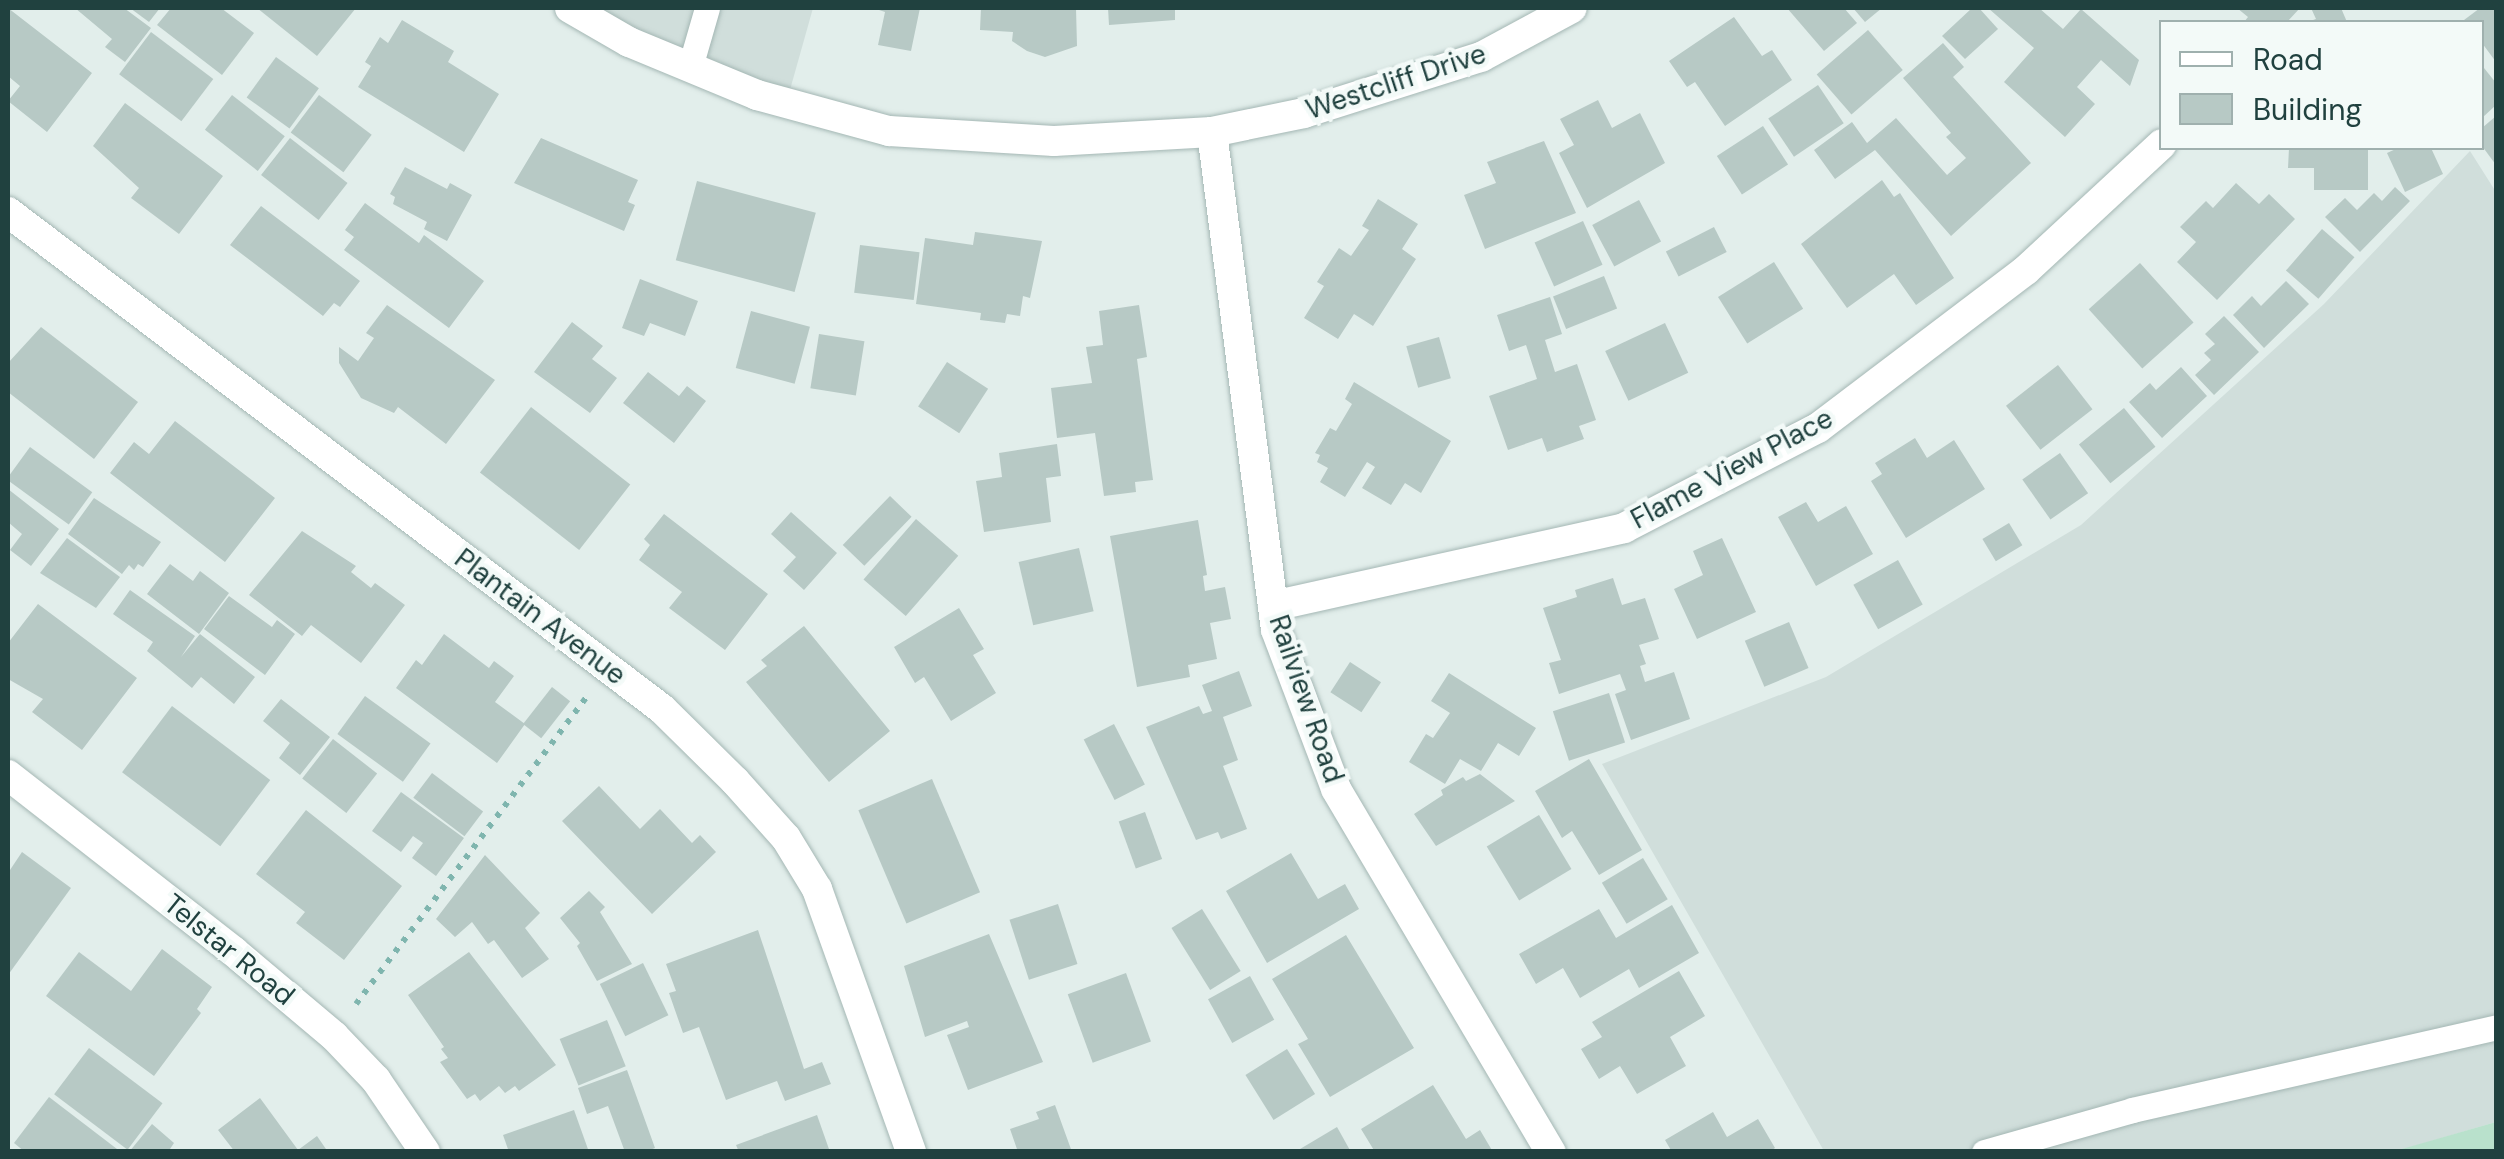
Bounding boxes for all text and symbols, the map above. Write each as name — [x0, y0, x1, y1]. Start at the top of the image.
legend — [2159, 20, 2484, 150]
street label: Westcliff Drive — [1302, 37, 1490, 127]
text: Road — [2253, 40, 2323, 79]
text: Building — [2253, 90, 2362, 129]
street label: Flame View Place — [1625, 402, 1839, 536]
street label: Plantain Avenue — [448, 542, 632, 692]
street label: Railview Road — [1262, 611, 1350, 787]
street label: Telstar Road — [157, 887, 301, 1013]

